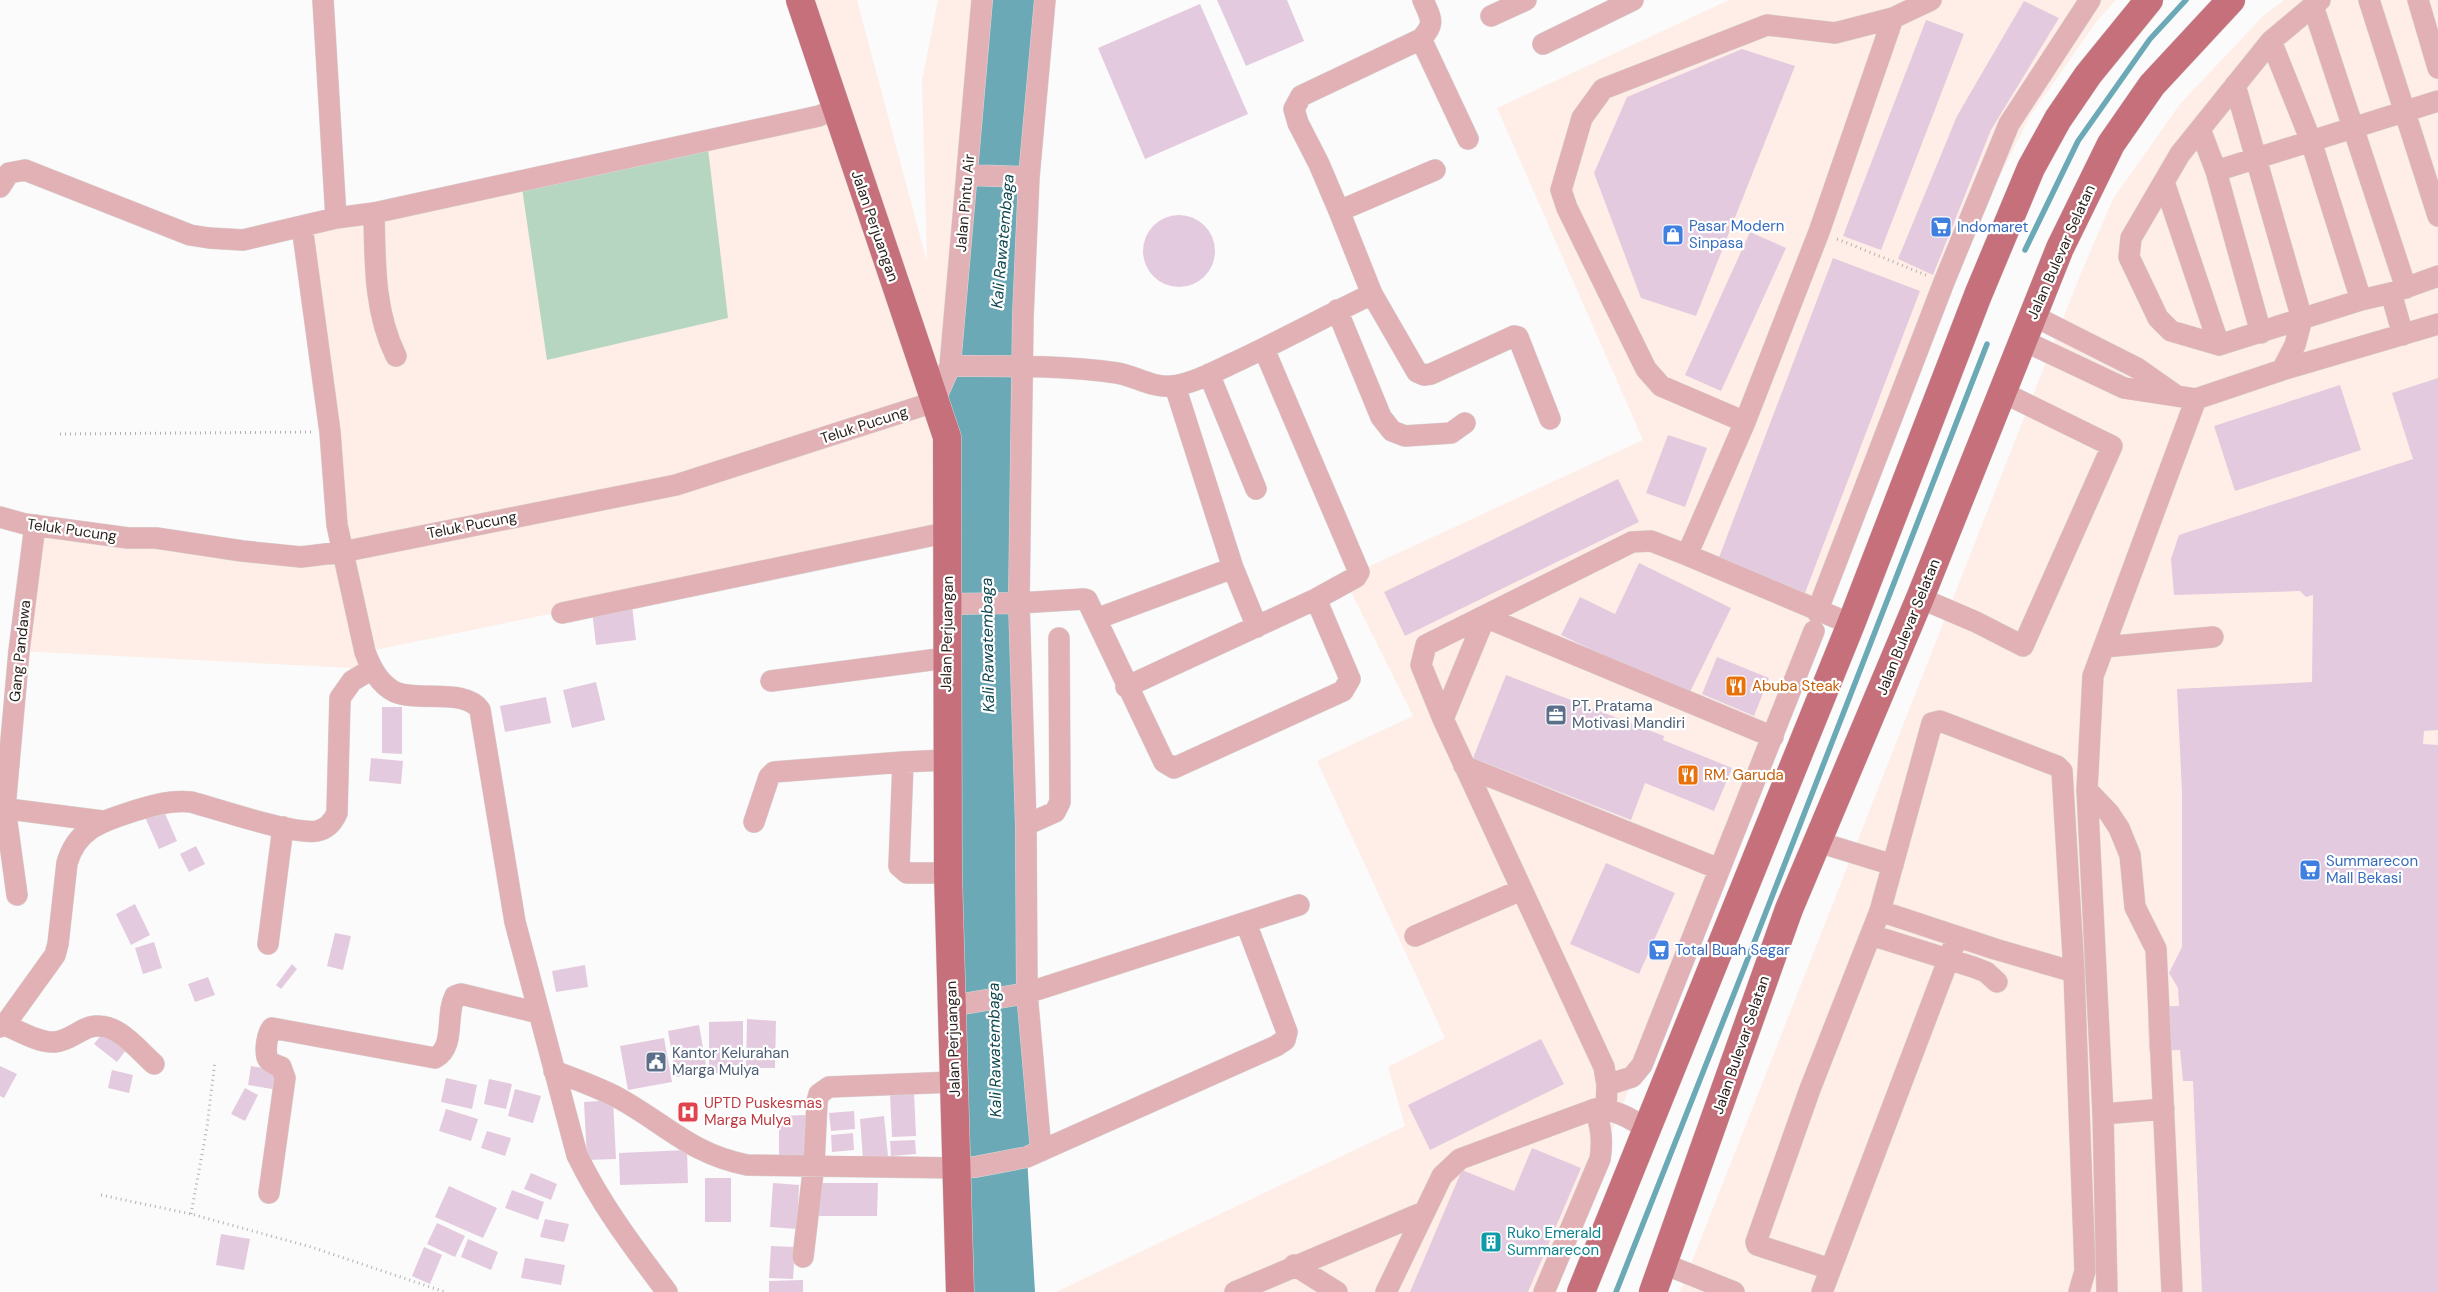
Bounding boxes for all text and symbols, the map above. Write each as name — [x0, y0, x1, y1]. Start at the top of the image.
street label: Jalan Pintu Air — [951, 153, 979, 253]
street label: Jalan Perjuangan — [847, 168, 903, 284]
water label: Kali Rawatembaga — [986, 173, 1019, 309]
street label: Jalan Bulevar Selatan — [2022, 182, 2100, 322]
supermarket icon: Indomaret — [1929, 215, 1953, 239]
place label: Pasar Modern Sinpasa — [1689, 216, 1784, 253]
place label: Indomaret — [1957, 217, 2028, 237]
shop icon: Pasar Modern Sinpasa — [1661, 223, 1685, 247]
street label: Teluk Pucung — [818, 402, 910, 448]
street label: Teluk Pucung — [426, 507, 518, 543]
street label: Teluk Pucung — [26, 514, 118, 546]
street label: Jalan Bulevar Selatan — [1871, 556, 1945, 698]
street label: Jalan Perjuangan — [936, 576, 958, 692]
water label: Kali Rawatembaga — [976, 577, 999, 713]
street label: Gang Pandawa — [5, 599, 35, 703]
restaurant icon: Abuba Steak — [1724, 674, 1748, 698]
place label: Abuba Steak — [1752, 676, 1841, 696]
place label: PT. Pratama Motivasi Mandiri — [1572, 696, 1685, 733]
office icon: PT. Pratama Motivasi Mandiri — [1544, 703, 1568, 727]
restaurant icon: RM. Garuda — [1676, 763, 1700, 787]
place label: RM. Garuda — [1704, 765, 1784, 785]
place label: Summarecon Mall Bekasi — [2326, 851, 2418, 888]
supermarket icon: Summarecon Mall Bekasi — [2298, 858, 2322, 882]
supermarket icon: Total Buah Segar — [1647, 938, 1671, 962]
place label: Total Buah Segar — [1675, 940, 1790, 960]
street label: Jalan Bulevar Selatan — [1708, 973, 1774, 1117]
street label: Jalan Perjuangan — [941, 981, 965, 1097]
water label: Kali Rawatembaga — [983, 982, 1006, 1118]
place label: Kantor Kelurahan Marga Mulya — [672, 1043, 789, 1080]
public building icon: Kantor Kelurahan Marga Mulya — [644, 1050, 668, 1074]
place label: UPTD Puskesmas Marga Mulya — [704, 1093, 822, 1130]
hospital icon: UPTD Puskesmas Marga Mulya — [676, 1100, 700, 1124]
place label: Ruko Emerald Summarecon — [1507, 1223, 1601, 1260]
building icon: Ruko Emerald Summarecon — [1479, 1230, 1503, 1254]

